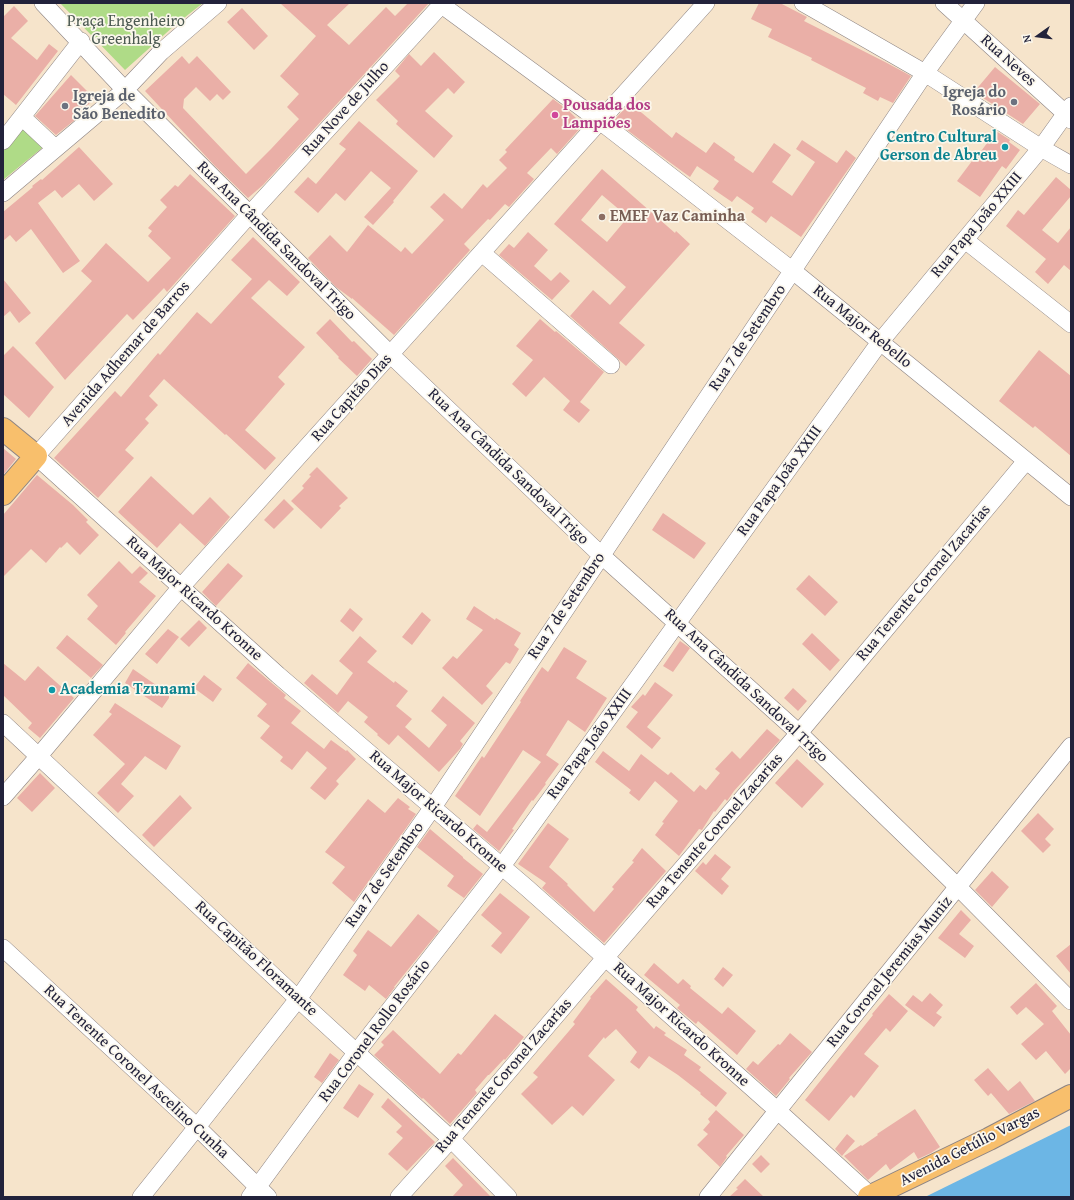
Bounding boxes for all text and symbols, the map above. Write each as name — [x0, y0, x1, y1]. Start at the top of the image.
park label: Praça Engenheiro Greenhalg — [67, 12, 185, 50]
north arrow — [1018, 16, 1058, 56]
street label: Rua Neves — [976, 31, 1040, 91]
street label: Rua Nove de Julho — [298, 58, 394, 160]
place label: Igreja do Rosário — [943, 83, 1006, 121]
place label: Igreja de São Benedito — [73, 87, 165, 125]
place label: Pousada dos Lampiões — [563, 96, 651, 134]
marker: Igreja do Rosário — [1009, 97, 1019, 107]
marker: Igreja de São Benedito — [60, 101, 70, 111]
marker: Pousada dos Lampiões — [550, 110, 560, 120]
place label: Centro Cultural Gerson de Abreu — [880, 128, 997, 166]
marker: Centro Cultural Gerson de Abreu — [1000, 142, 1010, 152]
street label: Rua Ana Cândida Sandoval Trigo — [193, 158, 359, 324]
street label: Rua Papa João XXIII — [927, 168, 1027, 282]
place label: EMEF Vaz Caminha — [610, 207, 745, 227]
marker: EMEF Vaz Caminha — [597, 212, 607, 222]
street label: Avenida Adhemar de Barros — [58, 277, 194, 431]
street label: Rua 7 de Setembro — [705, 281, 791, 395]
street label: Rua Major Rebello — [809, 281, 915, 373]
street label: Rua Capitão Dias — [308, 350, 396, 446]
street label: Rua Ana Cândida Sandoval Trigo — [423, 385, 593, 549]
street label: Rua Papa João XXIII — [733, 422, 827, 540]
street label: Rua Tenente Coronel Zacarias — [853, 501, 995, 665]
street label: Rua Major Ricardo Kronne — [122, 533, 266, 665]
street label: Rua 7 de Setembro — [524, 549, 610, 663]
street label: Rua Ana Cândida Sandoval Trigo — [660, 605, 832, 767]
place label: Academia Tzunami — [60, 680, 196, 700]
marker: Academia Tzunami — [47, 685, 57, 695]
street label: Rua Papa João XXIII — [543, 685, 637, 803]
street label: Rua Major Ricardo Kronne — [365, 747, 511, 877]
street label: Rua Tenente Coronel Zacarias — [643, 750, 787, 912]
street label: Rua 7 de Setembro — [342, 819, 428, 931]
street label: Rua Coronel Jeremias Muniz — [823, 893, 957, 1051]
street label: Rua Capitão Floramante — [191, 897, 321, 1021]
street label: Rua Coronel Rollo Rosário — [315, 956, 435, 1106]
street label: Rua Major Ricardo Kronne — [609, 959, 753, 1091]
street label: Rua Tenente Coronel Ascelino Cunha — [39, 981, 233, 1163]
street label: Rua Tenente Coronel Zacarias — [432, 995, 576, 1157]
street label: Avenida Getúlio Vargas — [897, 1103, 1043, 1191]

